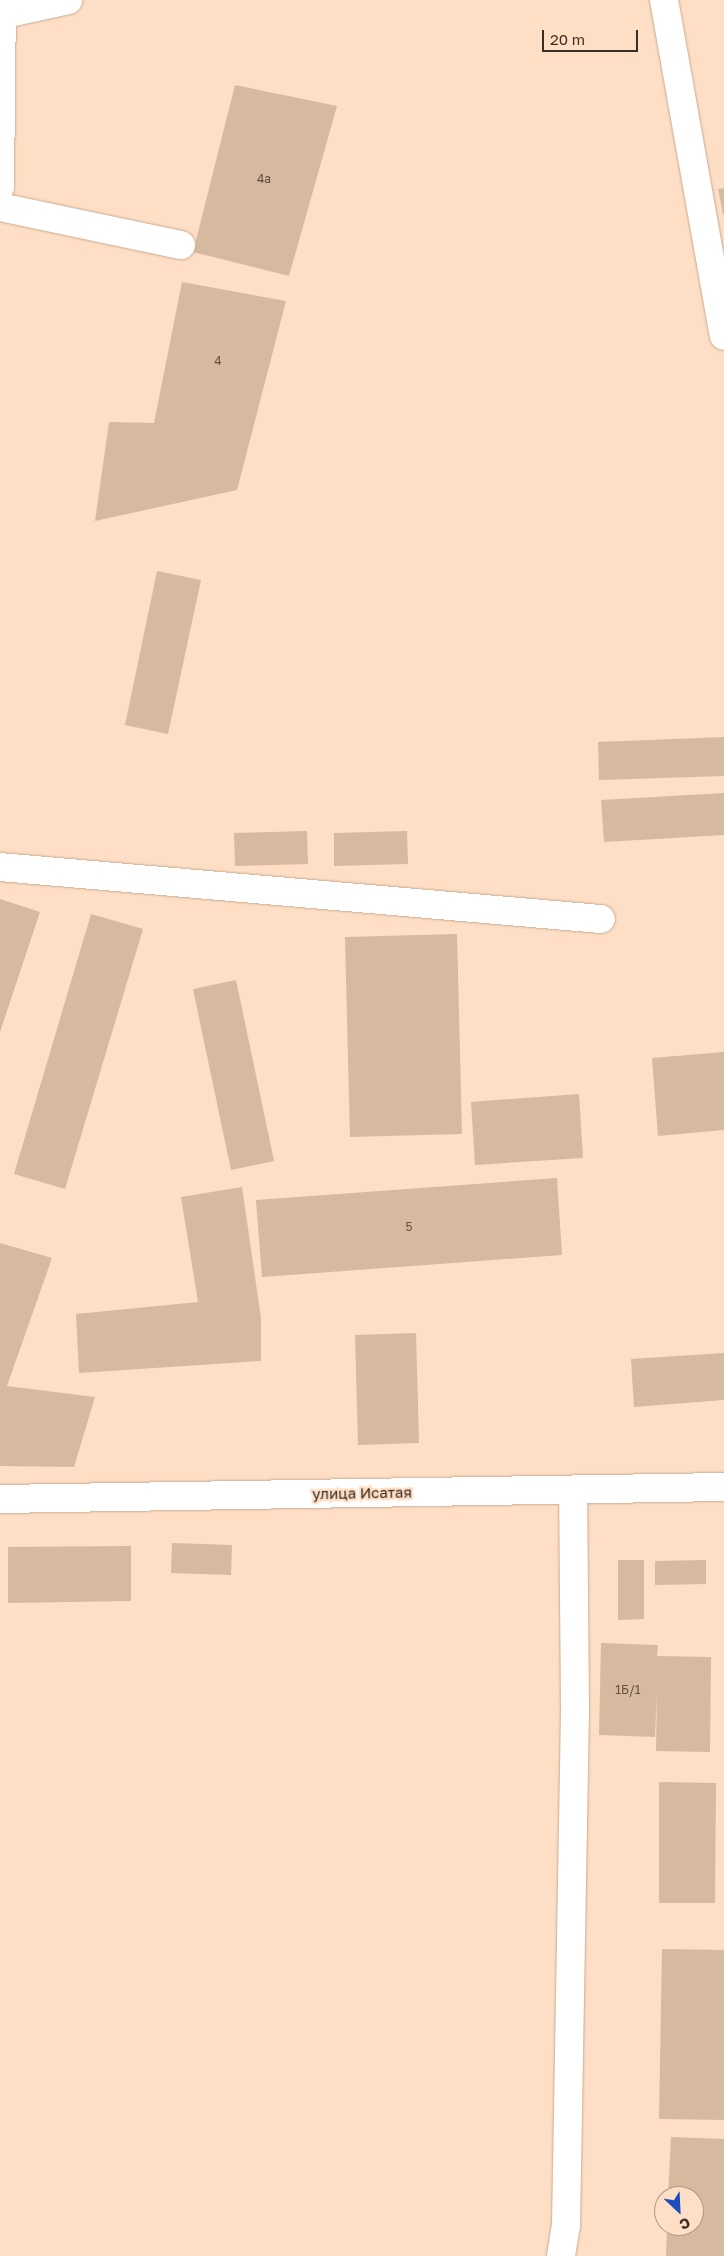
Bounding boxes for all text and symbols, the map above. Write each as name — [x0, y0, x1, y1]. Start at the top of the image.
scale bar — [544, 20, 640, 52]
text: 20 m — [550, 30, 585, 48]
house number: 4а — [257, 172, 271, 186]
house number: 4 — [214, 354, 222, 368]
house number: 5 — [406, 1220, 412, 1234]
street label: улица Исатая — [312, 1483, 412, 1503]
house number: 1Б/1 — [615, 1683, 641, 1697]
north arrow — [654, 2186, 704, 2236]
text: С — [677, 2214, 693, 2234]

